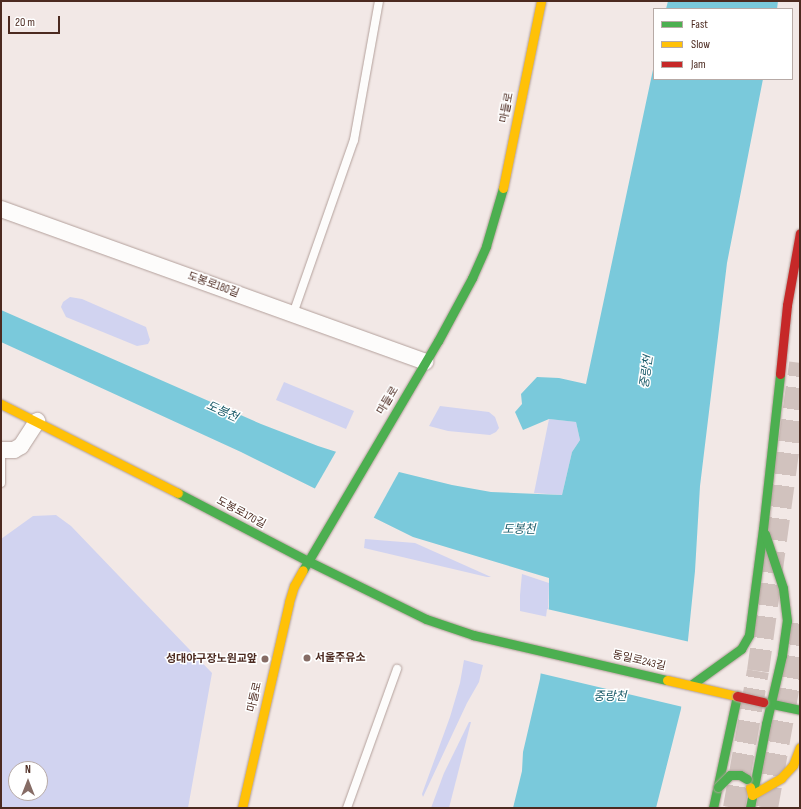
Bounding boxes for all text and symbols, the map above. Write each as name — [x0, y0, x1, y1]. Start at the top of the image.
scale bar — [10, 8, 62, 34]
legend — [653, 8, 793, 80]
text: 20 m — [15, 15, 35, 30]
text: Fast — [691, 17, 708, 32]
text: Slow — [691, 37, 710, 52]
text: Jam — [691, 57, 706, 72]
street label: 마들로 — [498, 92, 516, 124]
street label: 도봉로180길 — [185, 270, 241, 300]
water label: 중랑천 — [638, 355, 656, 389]
street label: 마들로 — [375, 385, 401, 417]
water label: 도봉천 — [204, 399, 240, 425]
street label: 도봉로170길 — [214, 495, 268, 531]
water label: 도봉천 — [502, 523, 536, 537]
street label: 동일로243길 — [611, 648, 667, 674]
place label: 서울주유소 — [315, 651, 366, 665]
place label: 성대야구장노원교앞 — [166, 652, 257, 666]
marker: 서울주유소 — [302, 653, 312, 663]
marker: 성대야구장노원교앞 — [260, 654, 270, 664]
street label: 마들로 — [245, 681, 265, 713]
water label: 중랑천 — [593, 690, 627, 704]
north arrow — [8, 761, 48, 801]
text: N — [25, 763, 31, 776]

